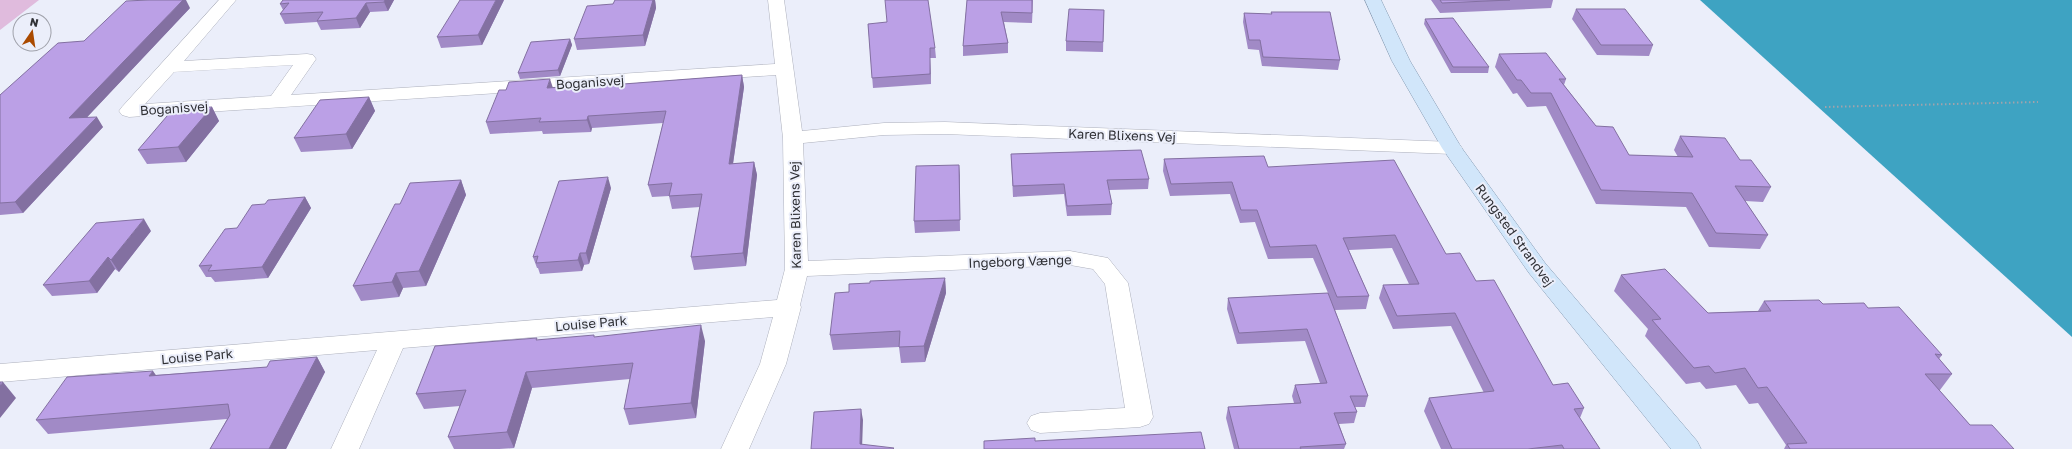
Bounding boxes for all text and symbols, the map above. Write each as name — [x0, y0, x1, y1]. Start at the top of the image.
north arrow — [12, 12, 52, 52]
text: N — [29, 14, 40, 29]
street label: Boganisvej — [555, 72, 625, 92]
street label: Boganisvej — [139, 98, 209, 118]
street label: Karen Blixens Vej — [1068, 125, 1176, 145]
street label: Karen Blixens Vej — [786, 161, 804, 269]
street label: Rungsted Strandvej — [1472, 181, 1558, 289]
street label: Ingeborg Vænge — [968, 251, 1072, 271]
street label: Louise Park — [554, 312, 628, 334]
street label: Louise Park — [160, 345, 234, 367]

